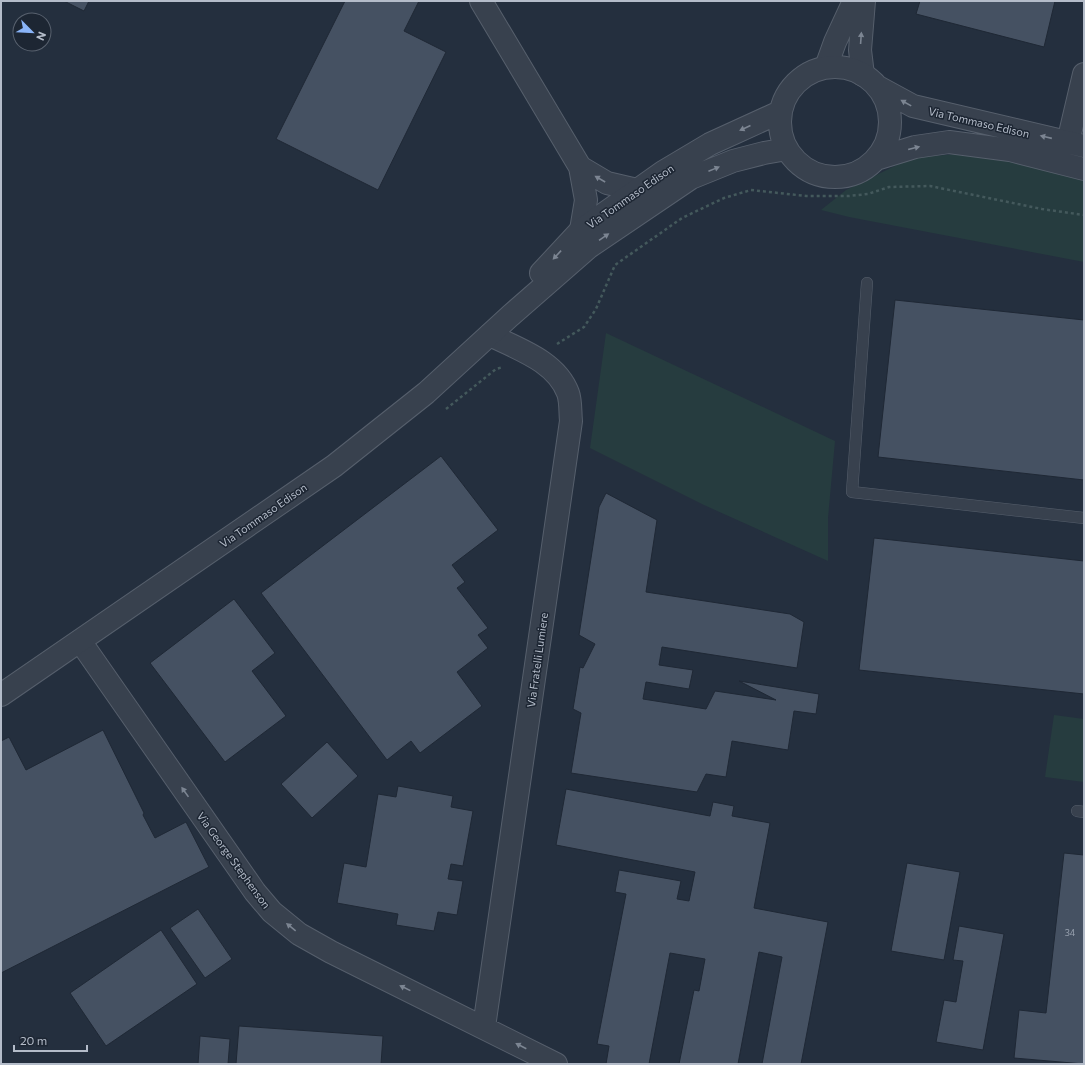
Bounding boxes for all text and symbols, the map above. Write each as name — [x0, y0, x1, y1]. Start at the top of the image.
north arrow — [12, 12, 52, 52]
text: N — [34, 30, 49, 43]
one-way arrow — [858, 32, 865, 44]
one-way arrow — [901, 100, 912, 106]
street label: Via Tommaso Edison — [927, 104, 1031, 140]
one-way arrow — [739, 125, 750, 131]
one-way arrow — [1040, 134, 1052, 140]
one-way arrow — [908, 144, 920, 150]
street label: Via Tommaso Edison — [584, 161, 676, 231]
one-way arrow — [709, 165, 721, 171]
one-way arrow — [594, 175, 606, 182]
one-way arrow — [599, 233, 609, 241]
one-way arrow — [552, 250, 562, 260]
street label: Via Tommaso Edison — [217, 480, 309, 550]
street label: Via Fratelli Lumiere — [524, 611, 550, 708]
one-way arrow — [181, 787, 189, 798]
street label: Via George Stephenson — [195, 809, 273, 911]
one-way arrow — [285, 922, 296, 931]
house number: 34 — [1065, 927, 1076, 938]
one-way arrow — [399, 985, 411, 992]
scale bar — [14, 1027, 87, 1053]
text: 20 m — [20, 1033, 47, 1047]
one-way arrow — [515, 1043, 527, 1049]

